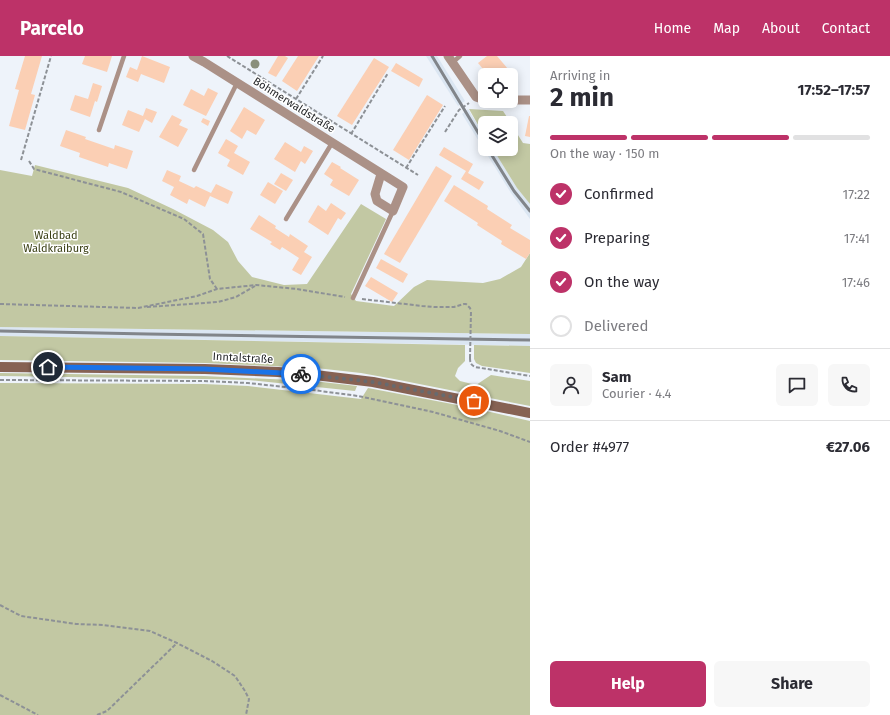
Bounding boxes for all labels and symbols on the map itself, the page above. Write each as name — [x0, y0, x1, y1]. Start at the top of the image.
street label: Böhmerwaldstraße — [251, 75, 337, 135]
park label: Waldbad Waldkraiburg — [23, 229, 89, 255]
pin — [31, 350, 65, 384]
street label: Inntalstraße — [212, 350, 274, 366]
courier — [281, 354, 321, 394]
pin — [457, 384, 491, 418]

